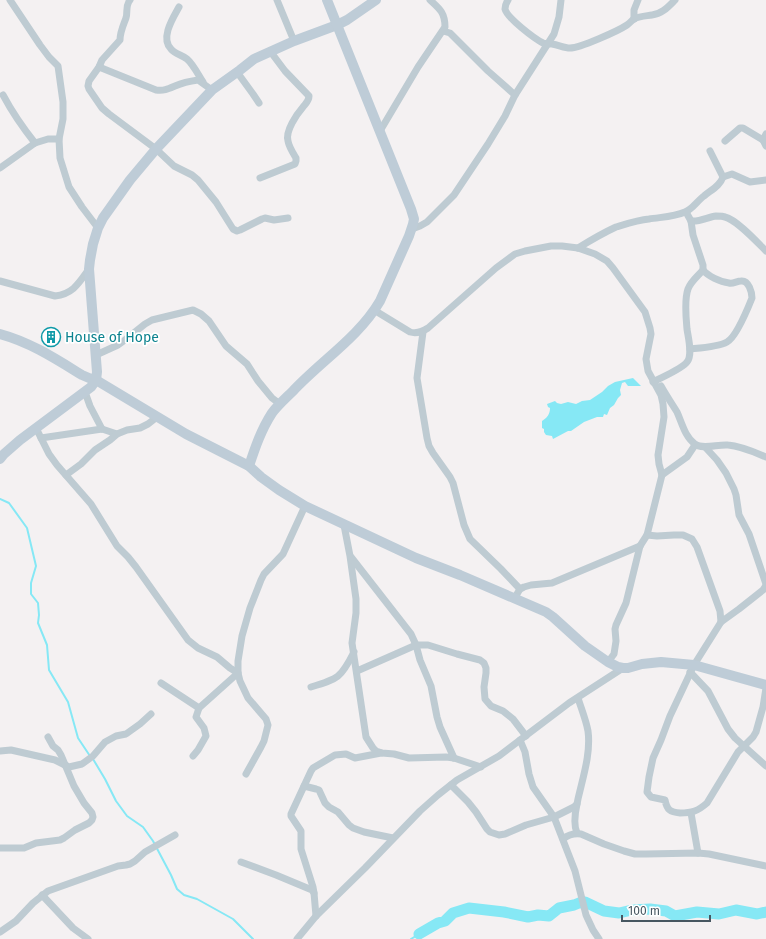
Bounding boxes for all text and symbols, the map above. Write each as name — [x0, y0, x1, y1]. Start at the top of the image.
building icon: House of Hope — [40, 326, 62, 348]
place label: House of Hope — [65, 329, 159, 346]
scale bar — [622, 897, 710, 923]
text: 100 m — [628, 904, 660, 918]

